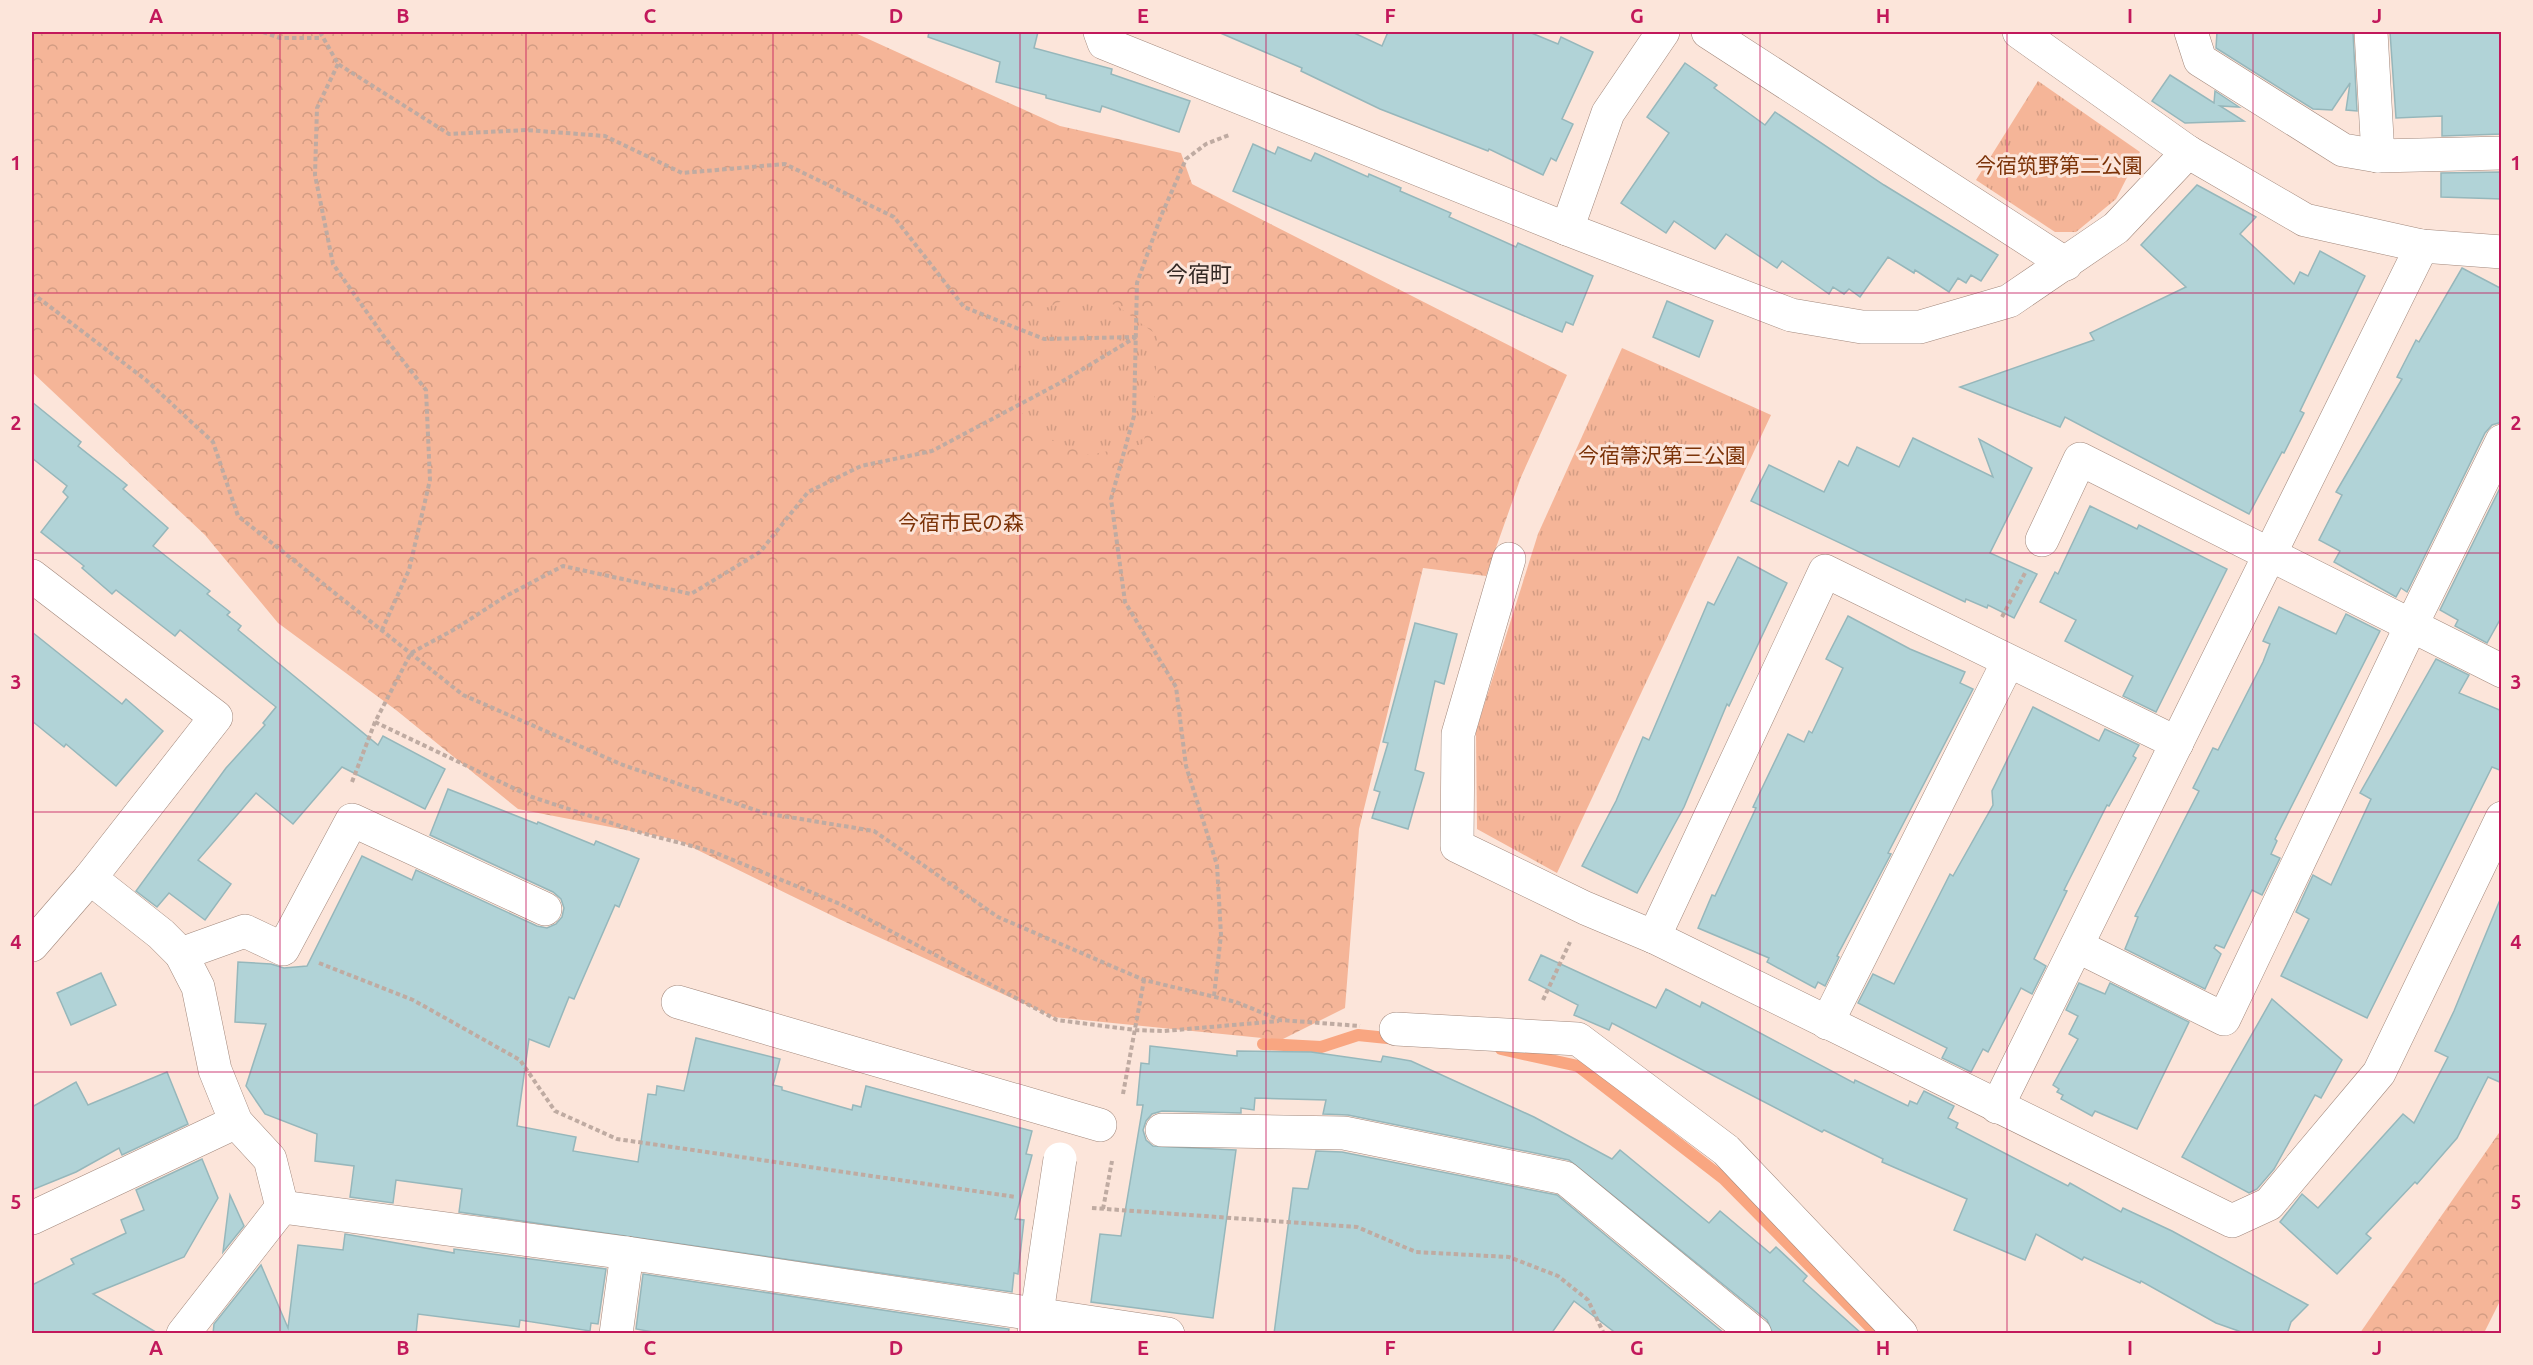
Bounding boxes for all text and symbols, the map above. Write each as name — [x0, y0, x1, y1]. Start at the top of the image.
text: A — [149, 4, 163, 27]
text: B — [396, 4, 410, 27]
text: C — [644, 4, 657, 27]
text: D — [889, 4, 903, 27]
text: E — [1137, 4, 1149, 27]
text: F — [1384, 4, 1396, 27]
text: G — [1630, 4, 1644, 27]
text: H — [1876, 4, 1890, 27]
text: I — [2127, 4, 2133, 27]
text: J — [2372, 4, 2382, 27]
text: 1 — [10, 151, 22, 174]
text: 1 — [2510, 151, 2522, 174]
park label: 今宿筑野第二公園 — [1975, 153, 2143, 177]
district label: 今宿町 — [1166, 261, 1232, 286]
text: 2 — [10, 411, 22, 434]
text: 2 — [2510, 411, 2522, 434]
park label: 今宿箒沢第三公園 — [1578, 443, 1746, 467]
park label: 今宿市民の森 — [898, 510, 1024, 534]
text: 3 — [10, 670, 22, 693]
text: 3 — [2510, 670, 2522, 693]
text: 4 — [10, 930, 22, 953]
text: 4 — [2510, 930, 2522, 953]
text: 5 — [10, 1190, 22, 1213]
text: 5 — [2510, 1190, 2522, 1213]
text: A — [149, 1336, 163, 1359]
text: B — [396, 1336, 410, 1359]
text: C — [644, 1336, 657, 1359]
text: D — [889, 1336, 903, 1359]
text: E — [1137, 1336, 1149, 1359]
text: F — [1384, 1336, 1396, 1359]
text: G — [1630, 1336, 1644, 1359]
text: H — [1876, 1336, 1890, 1359]
text: I — [2127, 1336, 2133, 1359]
text: J — [2372, 1336, 2382, 1359]

